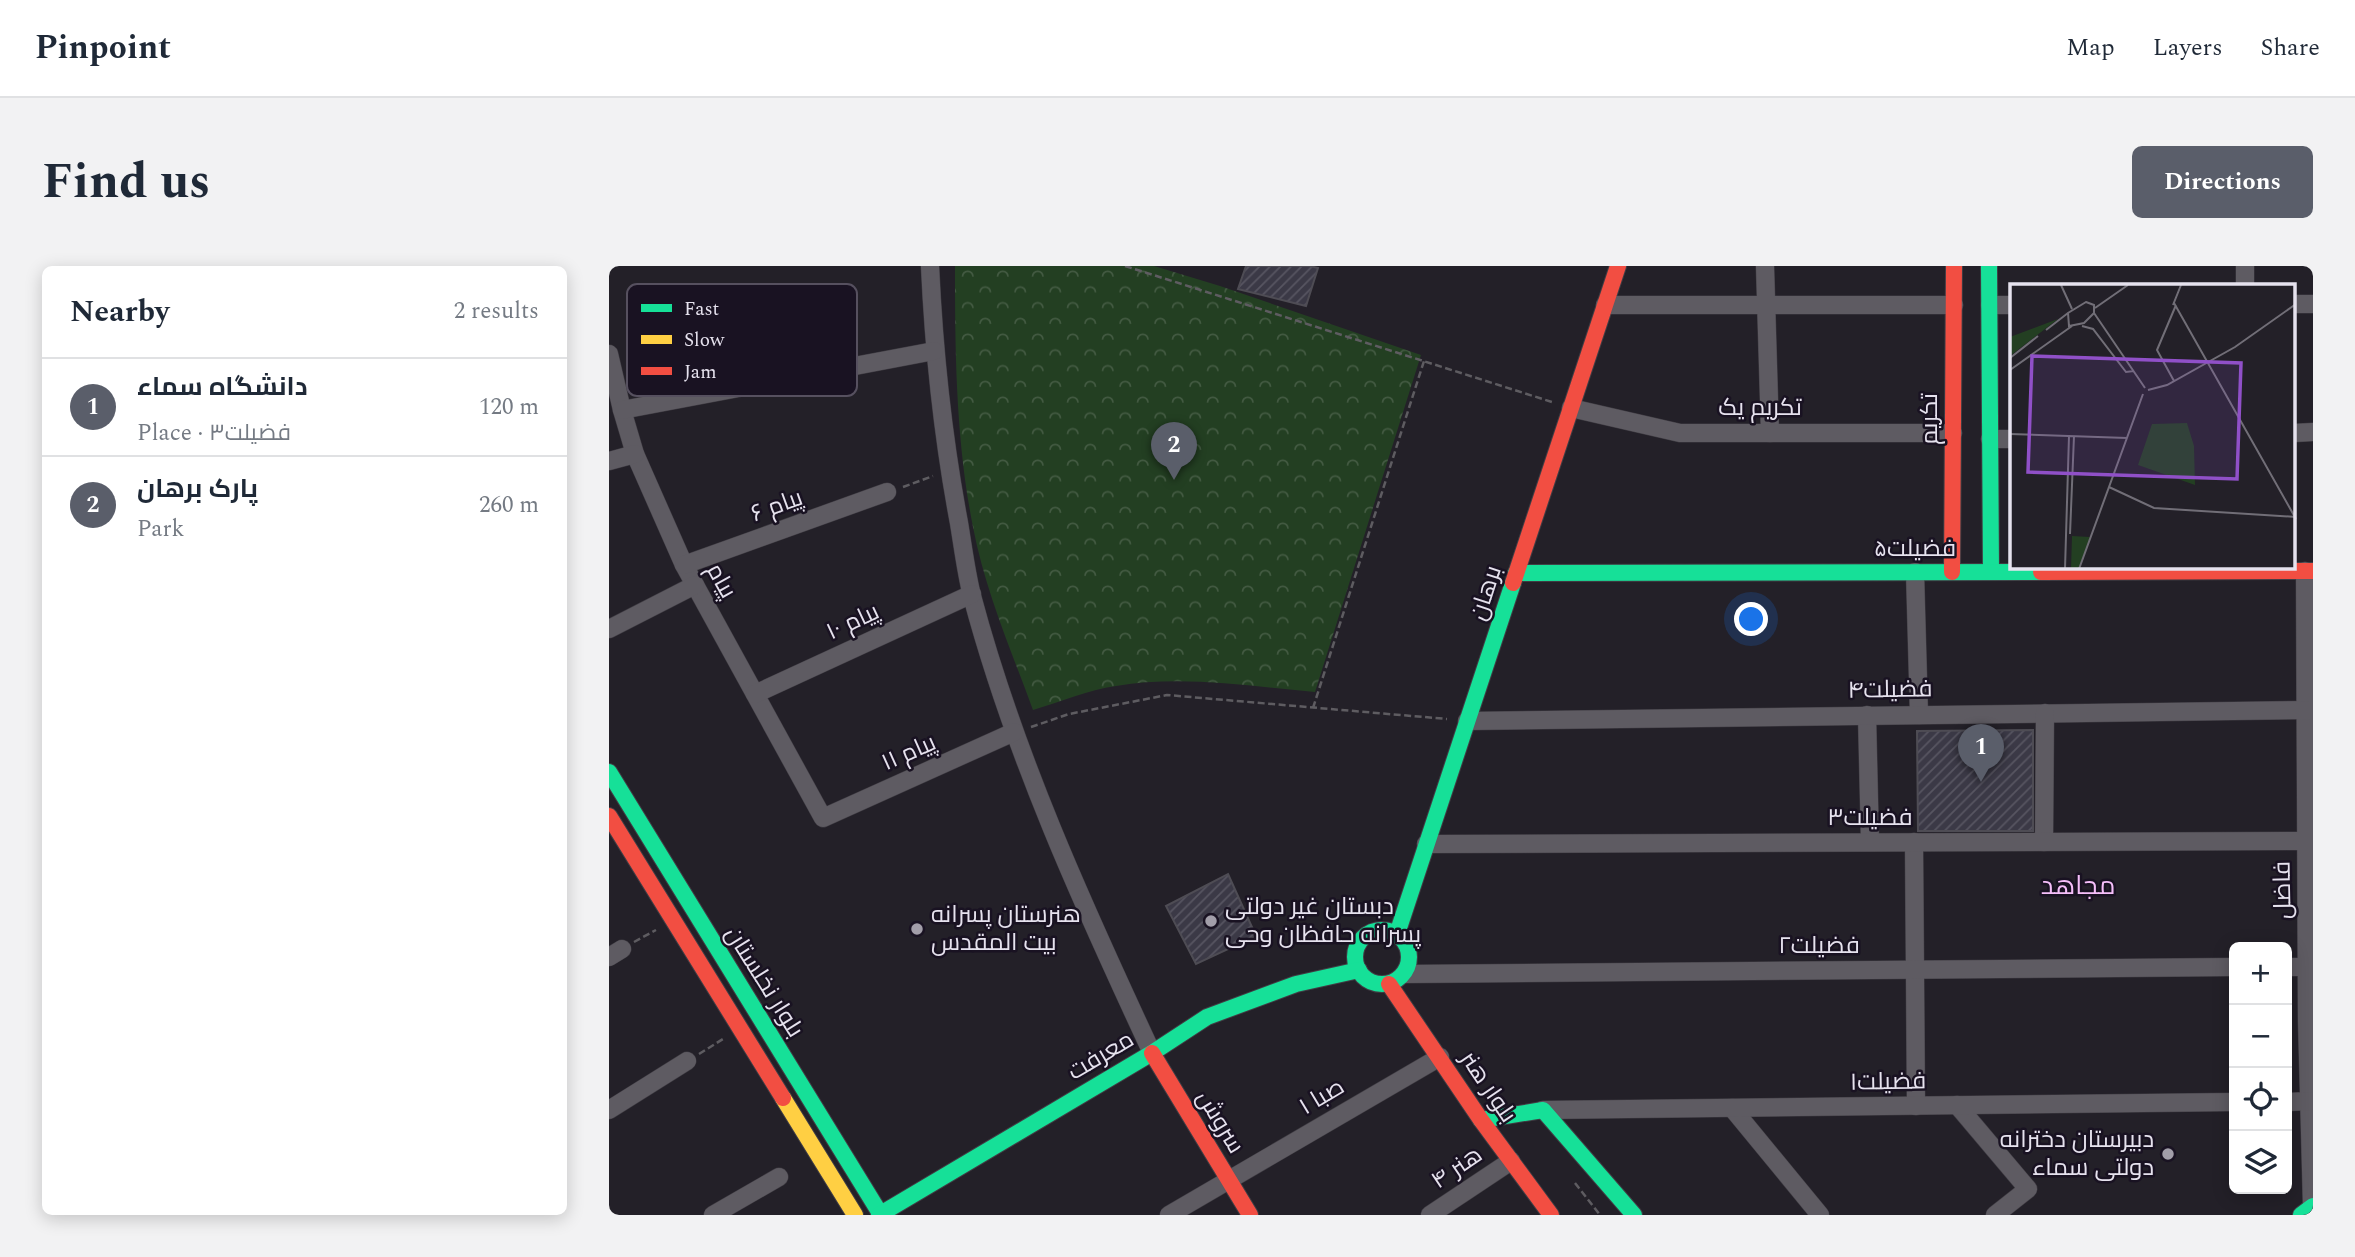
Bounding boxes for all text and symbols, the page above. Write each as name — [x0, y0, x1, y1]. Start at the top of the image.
text: Pinpoint — [35, 23, 171, 73]
text: Map — [2066, 30, 2115, 66]
text: Layers — [2153, 30, 2223, 66]
text: Share — [2261, 30, 2320, 66]
text: Find us — [42, 145, 210, 220]
button: Directions — [2132, 146, 2313, 218]
legend — [627, 284, 857, 396]
inset map — [2010, 284, 2295, 569]
text: Nearby — [70, 289, 169, 335]
text: 2 results — [454, 294, 539, 329]
text: Fast — [684, 295, 720, 324]
text: Slow — [684, 326, 725, 355]
text: Jam — [684, 358, 716, 387]
text: دانشگاه سماء — [137, 367, 308, 407]
text: 1 — [87, 390, 99, 425]
text: 120 m — [479, 390, 539, 425]
street label: تکریم یک — [1718, 390, 1802, 426]
street label: تکریم — [1912, 393, 1948, 445]
text: Place · فضیلت۳ — [137, 416, 291, 451]
pin: 2 — [1151, 422, 1197, 480]
text: پارک برهان — [137, 469, 258, 509]
street label: پیام ۶ — [746, 480, 809, 532]
text: 2 — [87, 488, 99, 523]
text: 260 m — [479, 488, 539, 523]
text: Park — [137, 512, 184, 547]
street label: فضیلت۵ — [1874, 531, 1956, 567]
street label: پیام — [697, 557, 746, 606]
street label: برهان — [1460, 561, 1512, 625]
street label: پیام ۱۰ — [820, 594, 886, 650]
your location — [1734, 602, 1768, 636]
street label: فضیلت۴ — [1847, 671, 1933, 709]
pin: 1 — [1958, 724, 2004, 782]
street label: پیام ۱۱ — [876, 725, 943, 781]
street label: فضیلت۳ — [1827, 800, 1913, 836]
street label: فاضل — [2264, 861, 2302, 919]
district label: مجاهد — [2041, 866, 2115, 906]
place label: دبستان غیر دولتی پسرانه حافظان وحی — [1225, 889, 1422, 953]
place label: هنرستان پسرانه بیت المقدس — [931, 897, 1081, 961]
marker: دبستان غیر دولتی پسرانه حافظان وحی — [1203, 913, 1219, 929]
street label: بلوار نخلستان — [715, 919, 813, 1045]
marker: هنرستان پسرانه بیت المقدس — [909, 921, 925, 937]
street label: فضیلت۲ — [1778, 928, 1860, 964]
map controls — [2229, 942, 2292, 1194]
button: + — [2229, 942, 2292, 1005]
button: − — [2229, 1005, 2292, 1068]
street label: معرفت — [1061, 1022, 1141, 1090]
street label: بلوار هنر — [1450, 1042, 1525, 1130]
street label: فضیلت۱ — [1849, 1063, 1927, 1101]
button: locate — [2229, 1068, 2292, 1131]
street label: صبا ۱ — [1292, 1069, 1352, 1125]
street label: سروش — [1187, 1083, 1253, 1161]
place label: دبیرستان دخترانه دولتی سماء — [2000, 1122, 2154, 1186]
button: layers — [2229, 1131, 2292, 1194]
street label: هنر ۴ — [1424, 1138, 1490, 1198]
marker: دبیرستان دخترانه دولتی سماء — [2160, 1146, 2176, 1162]

